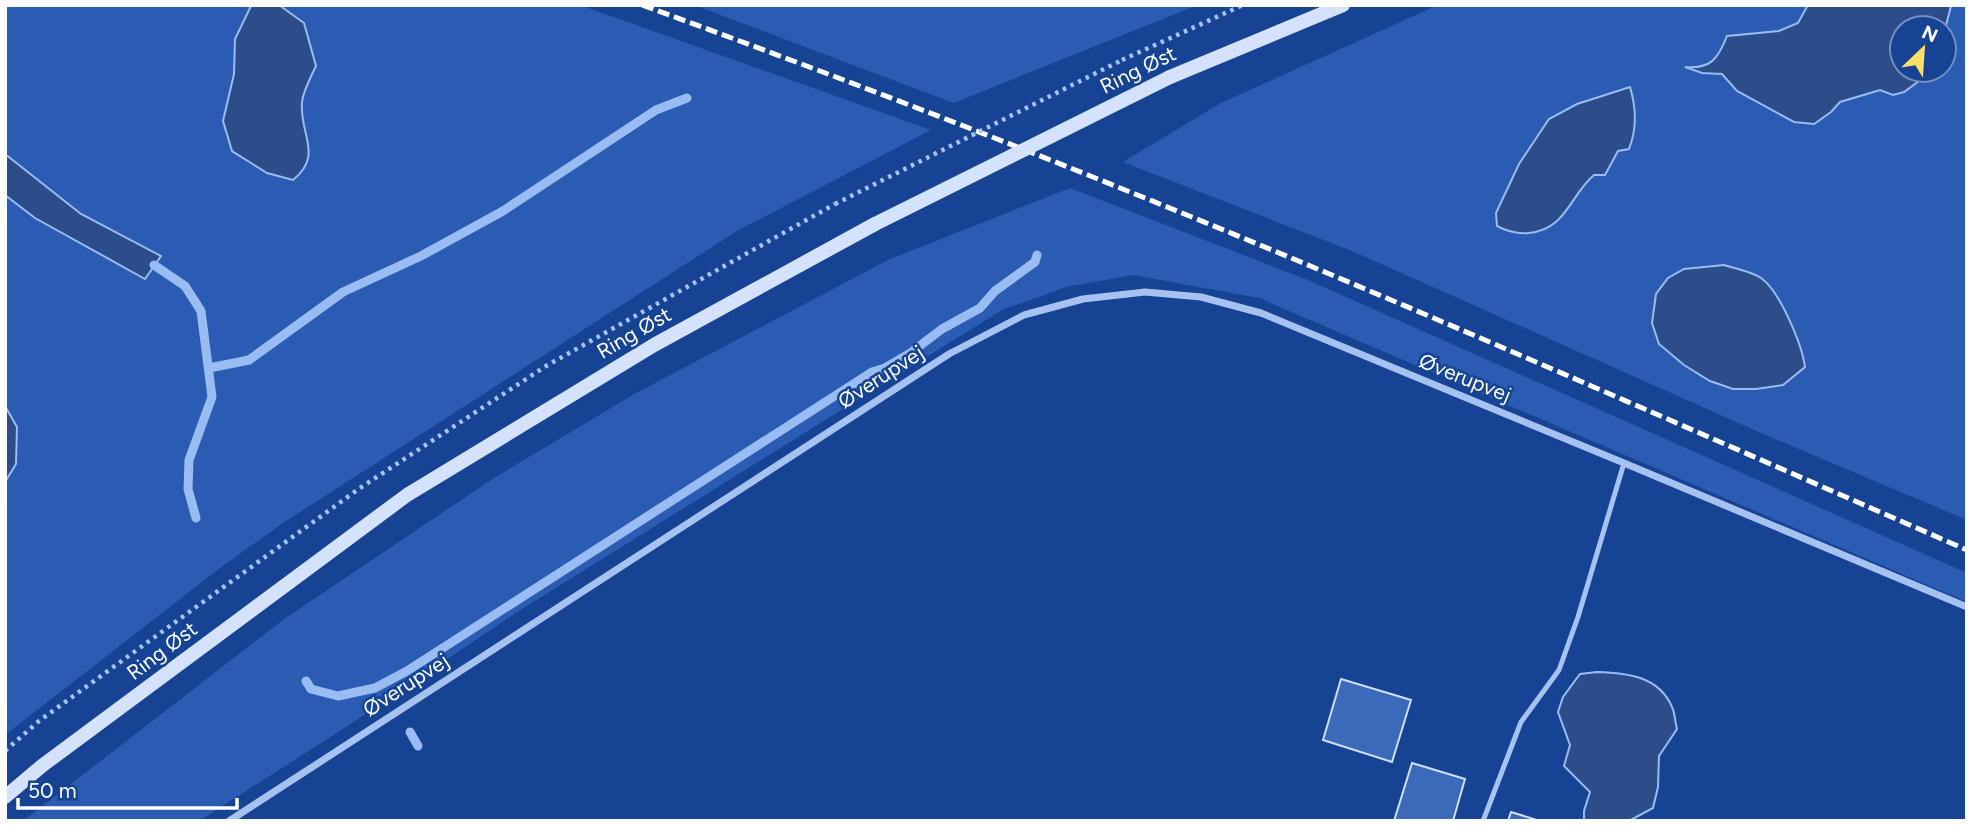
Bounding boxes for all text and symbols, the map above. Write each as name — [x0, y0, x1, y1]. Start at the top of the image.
north arrow — [1888, 14, 1958, 84]
text: N — [1918, 21, 1941, 48]
street label: Ring Øst — [1096, 40, 1180, 99]
street label: Ring Øst — [592, 301, 675, 364]
street label: Øverupvej — [833, 340, 928, 414]
street label: Øverupvej — [1415, 348, 1515, 407]
street label: Ring Øst — [122, 616, 202, 685]
street label: Øverupvej — [358, 648, 453, 722]
scale bar — [18, 766, 236, 810]
text: 50 m — [28, 778, 77, 803]

